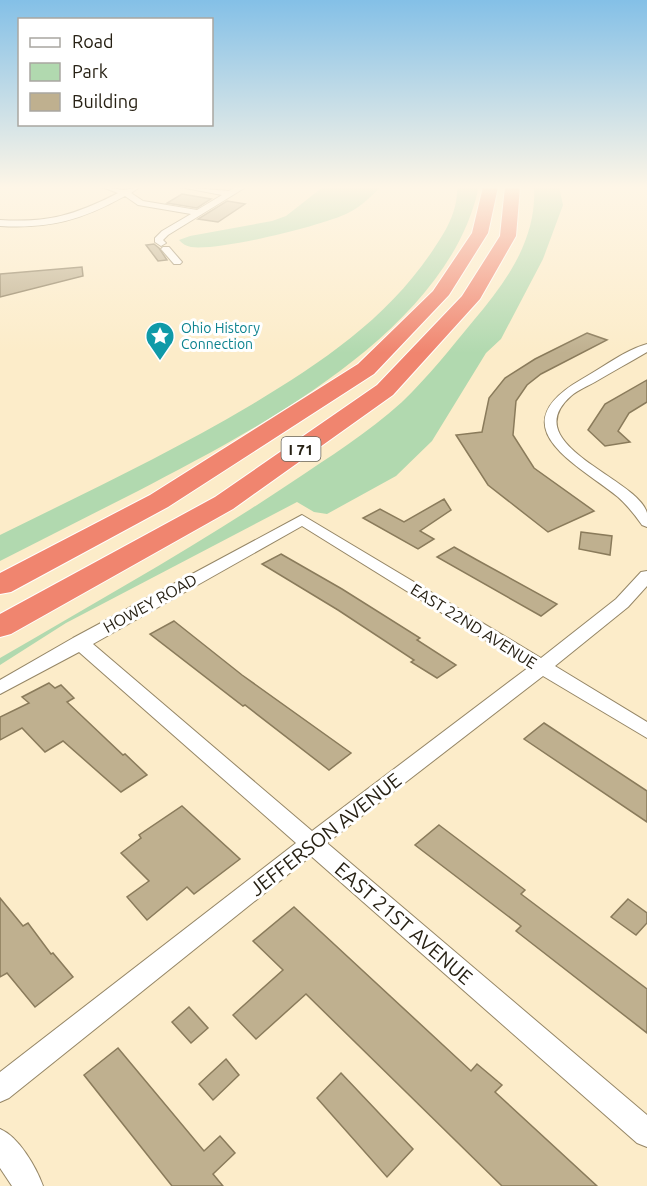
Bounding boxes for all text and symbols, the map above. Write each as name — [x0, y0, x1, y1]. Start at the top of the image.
legend — [18, 18, 213, 126]
text: Road — [72, 31, 114, 51]
text: Park — [72, 61, 108, 81]
text: Building — [72, 91, 138, 111]
place icon: Ohio History Connection — [144, 320, 176, 362]
place label: Ohio History Connection — [181, 320, 260, 352]
road number: I 71 — [282, 437, 320, 461]
street label: HOWEY ROAD — [100, 570, 200, 636]
street label: EAST 22ND AVENUE — [408, 580, 540, 672]
street label: JEFFERSON AVENUE — [245, 768, 405, 900]
street label: EAST 21ST AVENUE — [331, 857, 477, 989]

